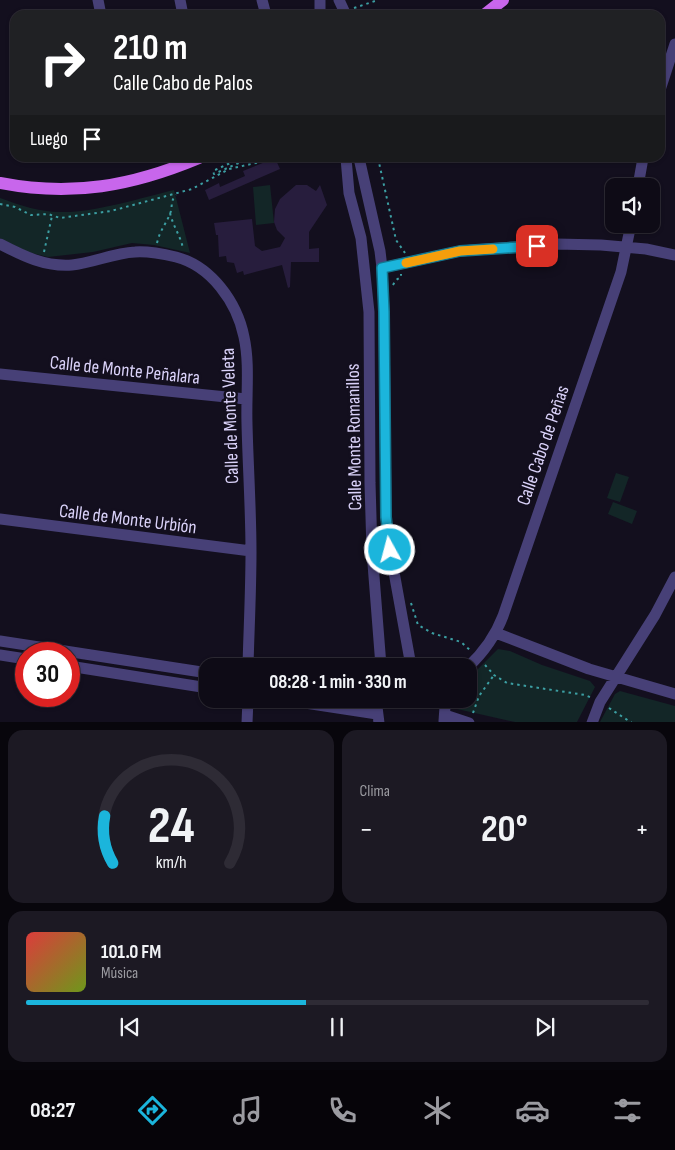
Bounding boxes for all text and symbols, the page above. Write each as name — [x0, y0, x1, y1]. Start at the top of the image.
text: 210 m — [113, 27, 187, 70]
icon: right — [30, 30, 95, 95]
text: Calle Cabo de Palos — [113, 70, 253, 97]
icon: arrive — [78, 125, 106, 153]
text: Luego — [30, 128, 68, 151]
map controls — [605, 178, 660, 233]
button: sound — [605, 178, 660, 233]
pin — [516, 225, 558, 267]
icon: arrive — [523, 232, 551, 260]
street label: Calle de Monte Veleta — [217, 348, 244, 484]
street label: Calle de Monte Peñalara — [49, 351, 201, 390]
street label: Calle Monte Romanillos — [342, 363, 367, 511]
street label: Calle Cabo de Peñas — [512, 382, 575, 509]
street label: Calle de Monte Urbión — [58, 500, 198, 539]
position arrow — [363, 523, 415, 575]
speed limit sign: 30 — [15, 642, 80, 707]
text: 08:28 · 1 min · 330 m — [269, 671, 407, 694]
text: Clima — [360, 782, 390, 801]
text: 24 — [147, 795, 194, 858]
text: 20° — [481, 807, 528, 852]
text: − — [360, 813, 373, 846]
text: + — [635, 813, 649, 846]
text: km/h — [155, 852, 186, 873]
text: 101.0 FM — [101, 941, 161, 964]
text: Música — [101, 964, 138, 983]
icon: previous — [116, 1013, 144, 1041]
icon: pause — [323, 1013, 351, 1041]
icon: next — [531, 1013, 559, 1041]
icon: directions — [135, 1093, 170, 1128]
icon: music — [230, 1093, 265, 1128]
icon: phone — [325, 1093, 360, 1128]
icon: climate — [420, 1093, 455, 1128]
icon: car — [515, 1093, 550, 1128]
icon: filters — [610, 1093, 645, 1128]
text: 08:27 — [30, 1097, 75, 1124]

